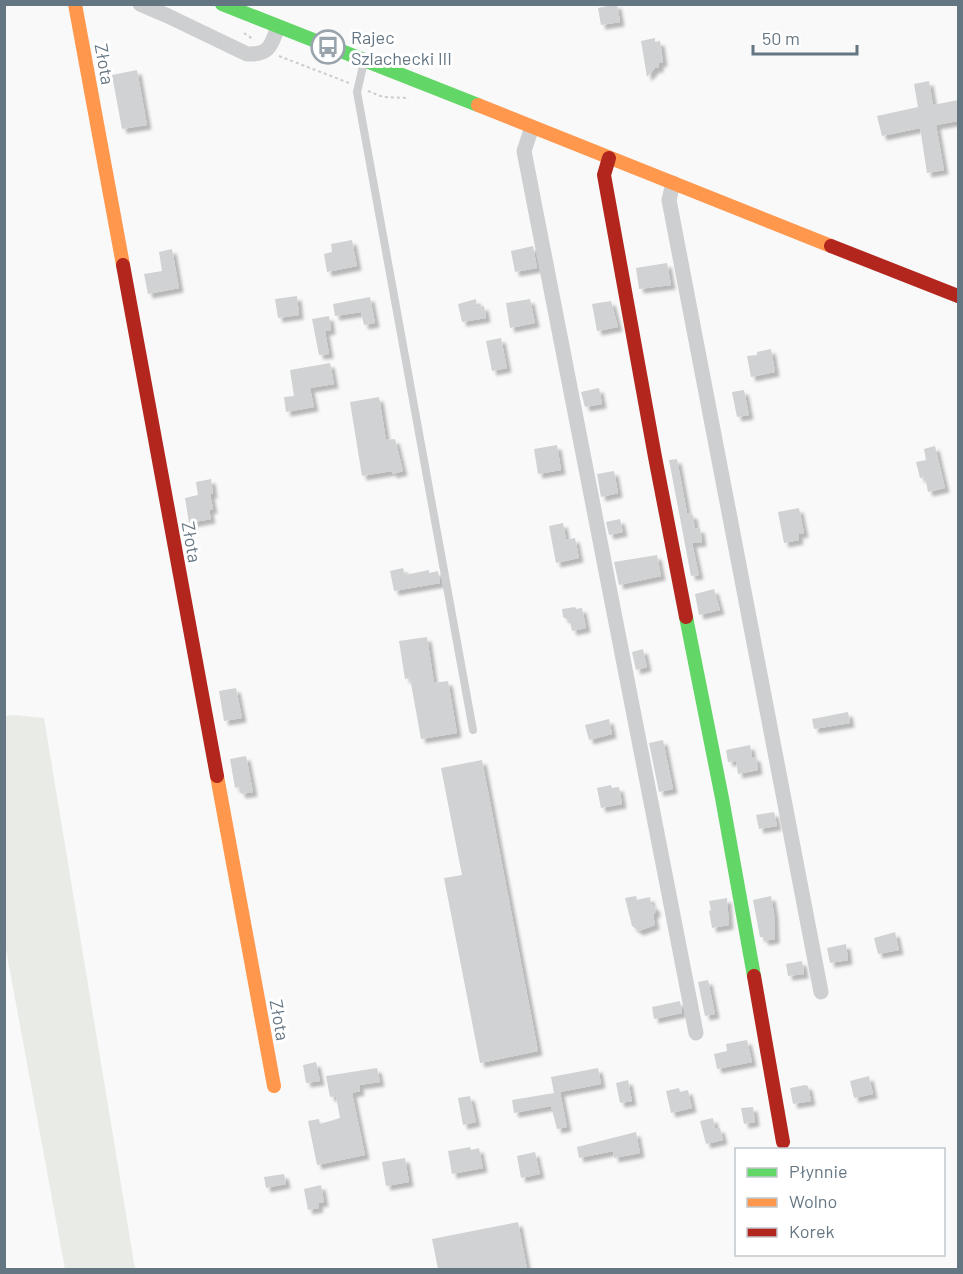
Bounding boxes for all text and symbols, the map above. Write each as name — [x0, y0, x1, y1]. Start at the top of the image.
scale bar — [753, 18, 856, 56]
place label: Rajec Szlachecki III — [351, 26, 452, 69]
text: 50 m — [762, 27, 800, 49]
bus stop icon: Rajec Szlachecki III — [310, 29, 346, 65]
street label: Złota — [91, 42, 119, 86]
street label: Złota — [178, 520, 206, 564]
street label: Złota — [266, 998, 294, 1042]
legend — [735, 1148, 945, 1256]
text: Płynnie — [789, 1160, 848, 1182]
text: Wolno — [789, 1190, 837, 1212]
text: Korek — [789, 1220, 835, 1242]

